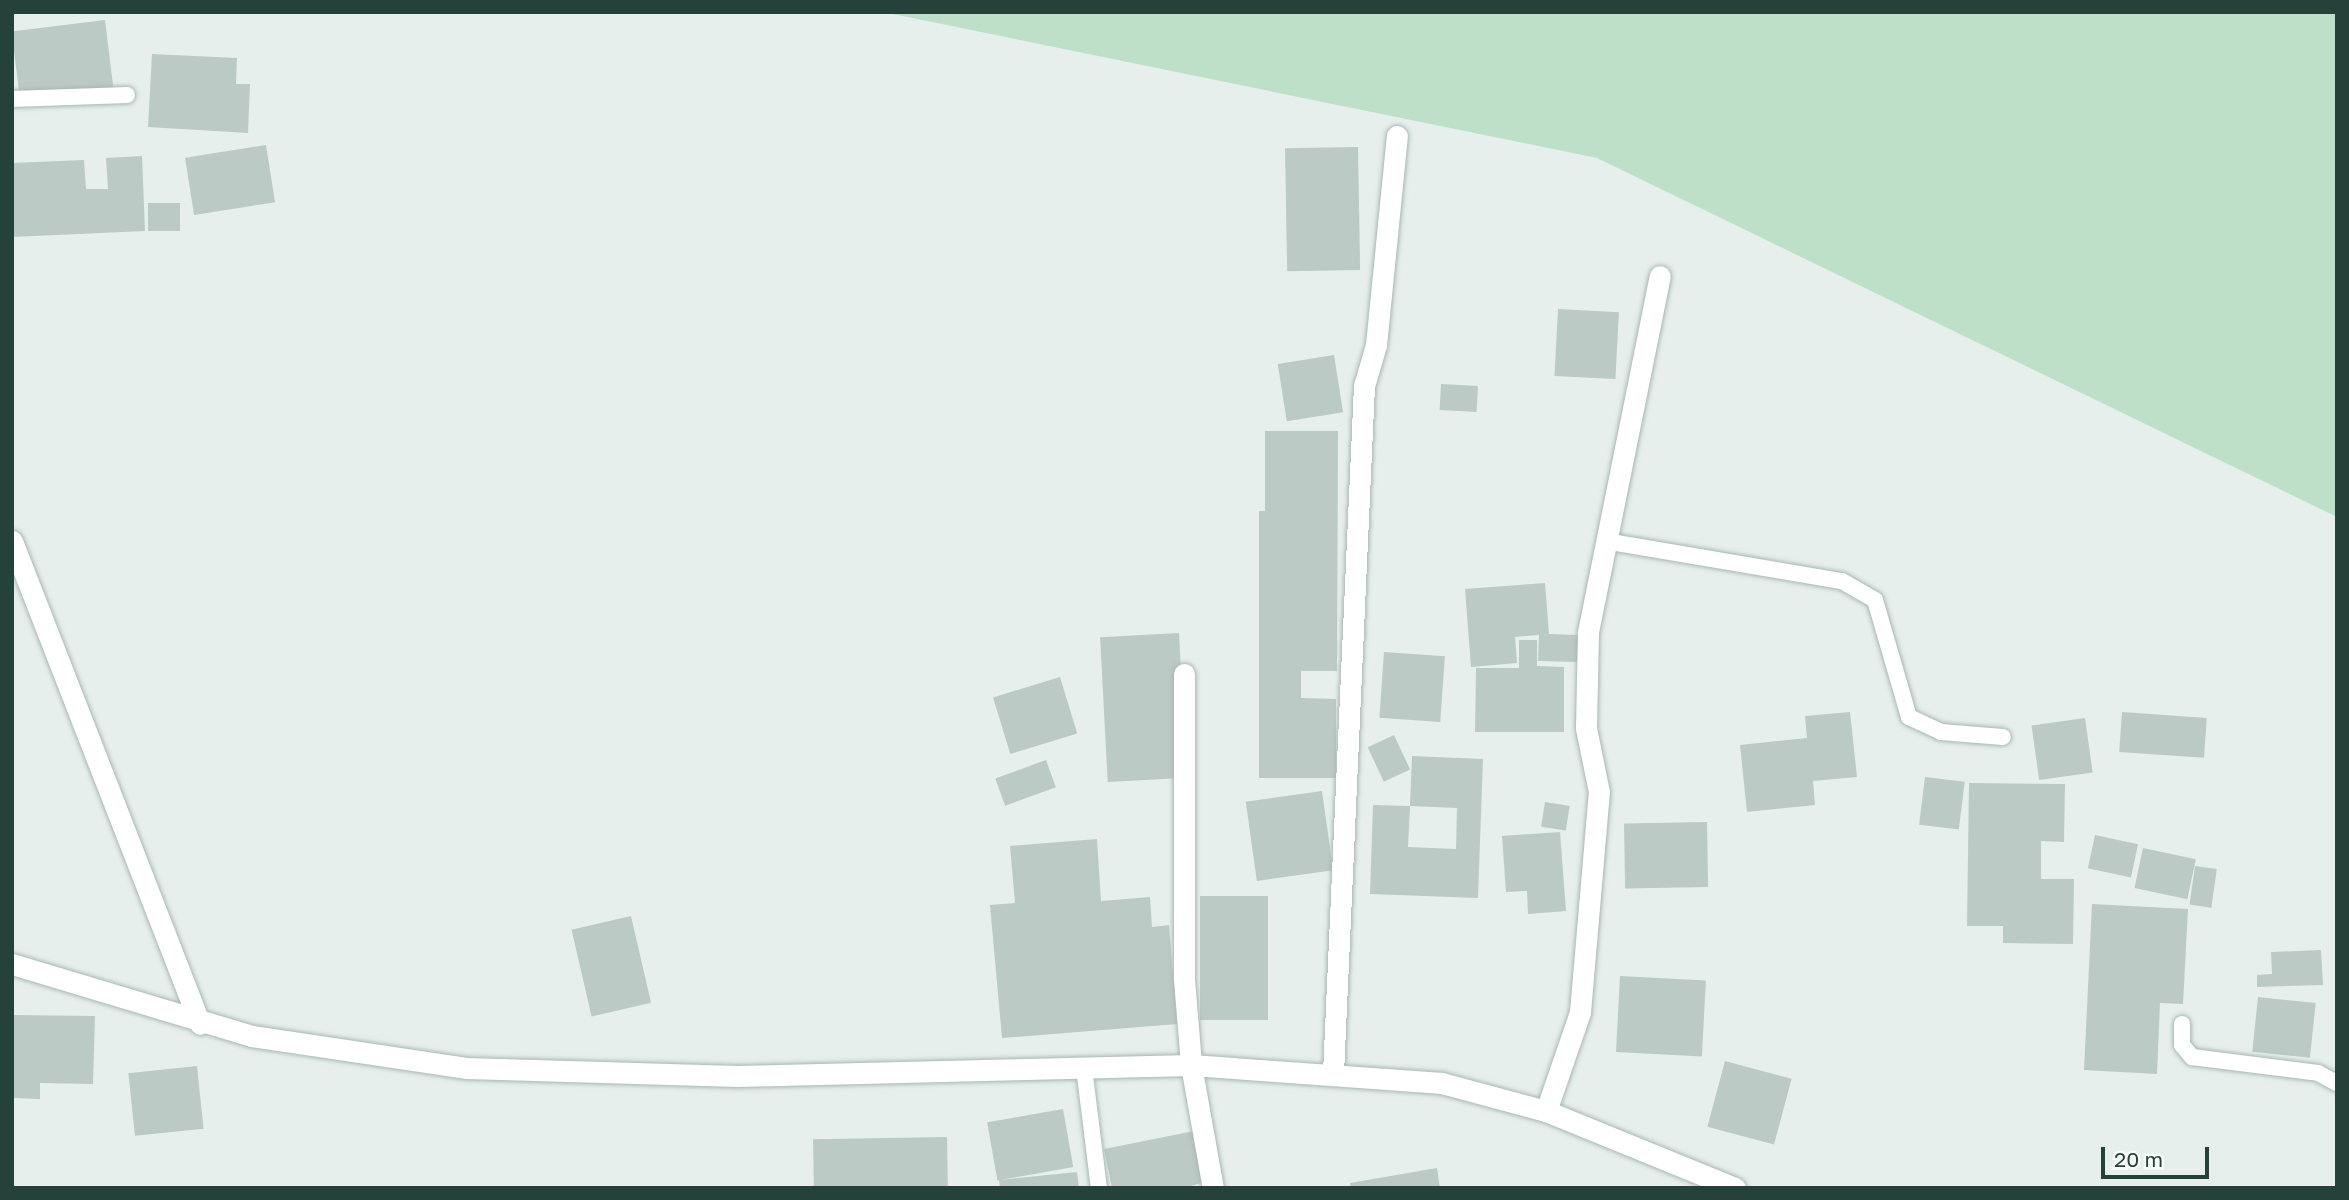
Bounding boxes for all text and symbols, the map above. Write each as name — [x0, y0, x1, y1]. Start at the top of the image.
scale bar — [2104, 1134, 2212, 1178]
text: 20 m — [2114, 1146, 2163, 1172]

